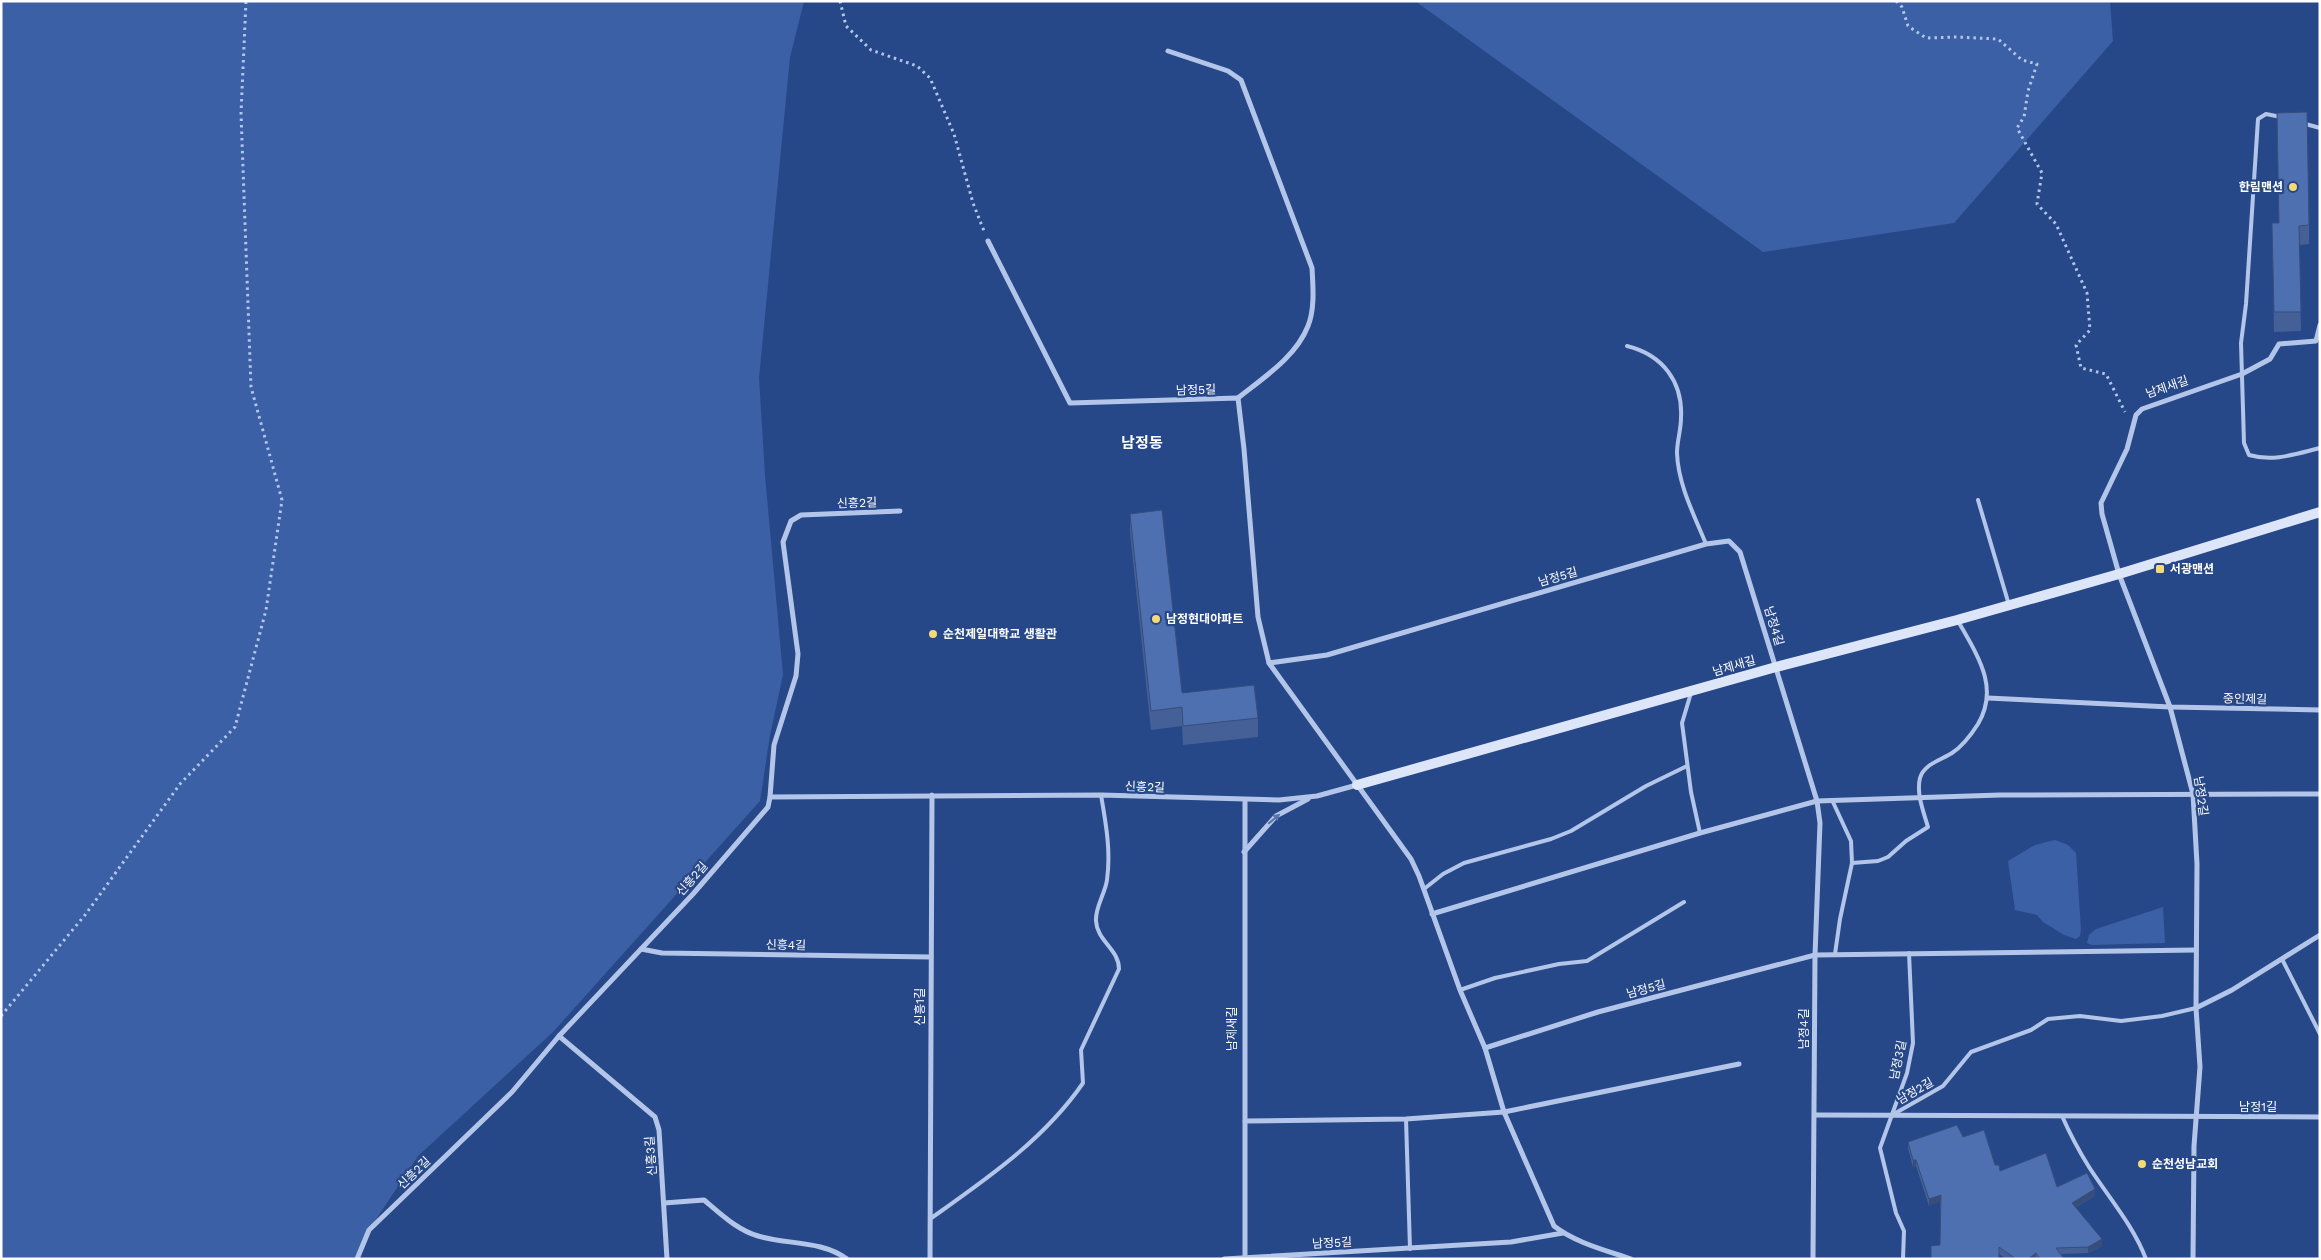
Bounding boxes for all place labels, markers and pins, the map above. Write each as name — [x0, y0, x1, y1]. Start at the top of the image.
place label: 한림맨션 — [2239, 180, 2283, 194]
marker: 한림맨션 — [2287, 181, 2299, 193]
place label: 서광맨션 — [2170, 562, 2214, 576]
marker: 서광맨션 — [2154, 563, 2166, 575]
place label: 남정현대아파트 — [1166, 612, 1243, 626]
marker: 남정현대아파트 — [1150, 613, 1162, 625]
place label: 순천제일대학교 생활관 — [943, 627, 1057, 641]
marker: 순천제일대학교 생활관 — [927, 628, 939, 640]
place label: 순천성남교회 — [2152, 1157, 2218, 1171]
marker: 순천성남교회 — [2136, 1158, 2148, 1170]

